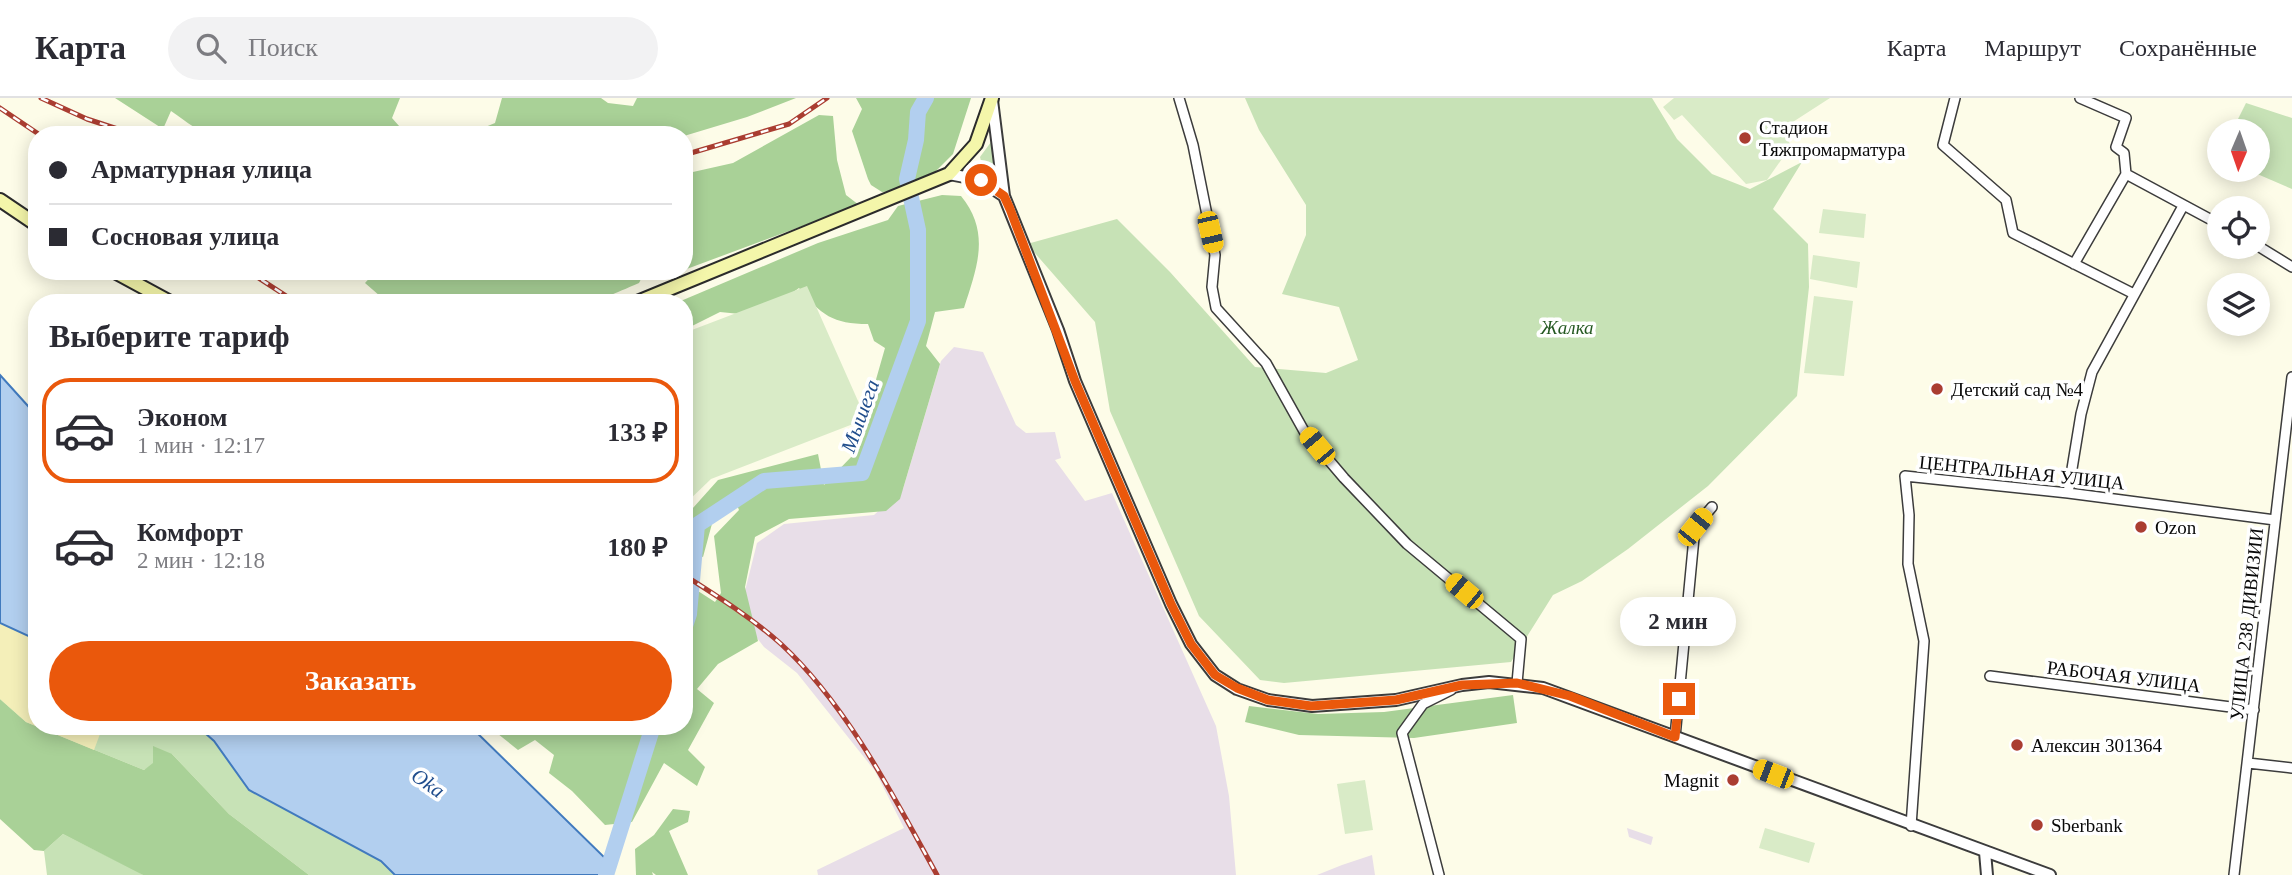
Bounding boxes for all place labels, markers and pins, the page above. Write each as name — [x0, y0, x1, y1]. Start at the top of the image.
place label: Стадион Тяжпромарматура — [1759, 117, 1906, 160]
marker: Стадион Тяжпромарматура — [1737, 130, 1753, 146]
place label: Детский сад №4 — [1951, 379, 2084, 400]
marker: Детский сад №4 — [1929, 381, 1945, 397]
place label: Ozon — [2155, 517, 2197, 538]
marker: Ozon — [2133, 519, 2149, 535]
place label: Алексин 301364 — [2031, 735, 2162, 756]
marker: Алексин 301364 — [2009, 737, 2025, 753]
place label: Magnit — [1664, 770, 1720, 791]
marker: Magnit — [1725, 772, 1741, 788]
place label: Sberbank — [2051, 815, 2123, 836]
marker: Sberbank — [2029, 817, 2045, 833]

